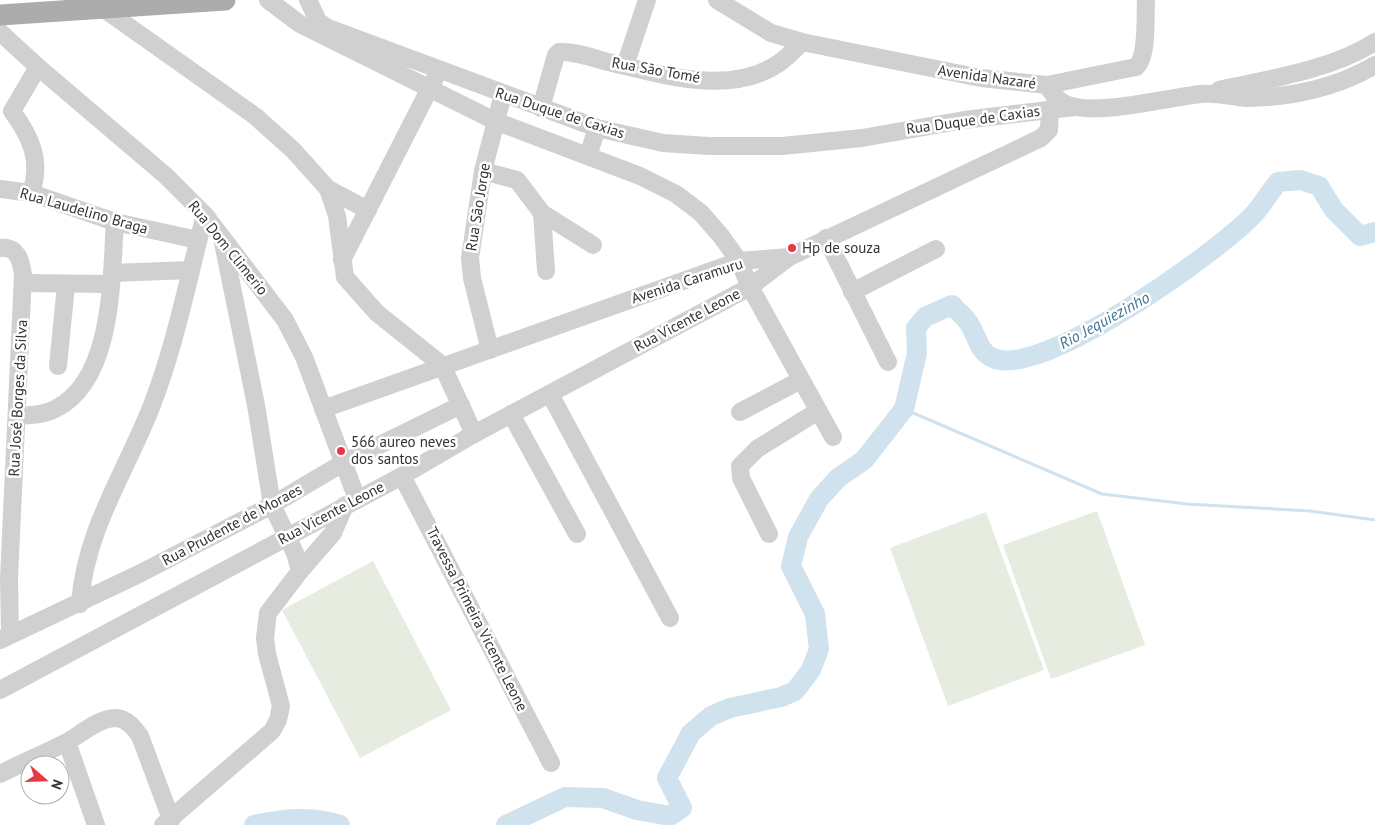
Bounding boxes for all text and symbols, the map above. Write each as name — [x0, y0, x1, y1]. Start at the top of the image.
street label: Rua São Tomé — [610, 52, 702, 87]
street label: Avenida Nazaré — [937, 60, 1037, 93]
street label: Rua Duque de Caxias — [493, 83, 627, 142]
street label: Rua Duque de Caxias — [905, 101, 1041, 138]
street label: Rua São Jorge — [461, 162, 494, 252]
street label: Rua Laudelino Braga — [18, 183, 150, 238]
street label: Rua Dom Climerio — [184, 197, 272, 299]
place label: Hp de souza — [802, 238, 880, 257]
marker: Hp de souza — [786, 242, 798, 254]
street label: Avenida Caramuru — [629, 254, 745, 308]
street label: Rua Vicente Leone — [630, 284, 743, 356]
water label: Rio Jequiezinho — [1055, 287, 1153, 353]
street label: Rua José Borges da Silva — [4, 319, 31, 477]
place label: 566 aureo neves dos santos — [351, 432, 456, 468]
marker: 566 aureo neves dos santos — [335, 445, 347, 457]
street label: Rua Vicente Leone — [274, 477, 387, 549]
street label: Rua Prudente de Moraes — [158, 480, 305, 570]
street label: Travessa Primeira Vicente Leone — [423, 523, 532, 714]
north arrow — [20, 755, 70, 805]
text: N — [47, 777, 67, 792]

